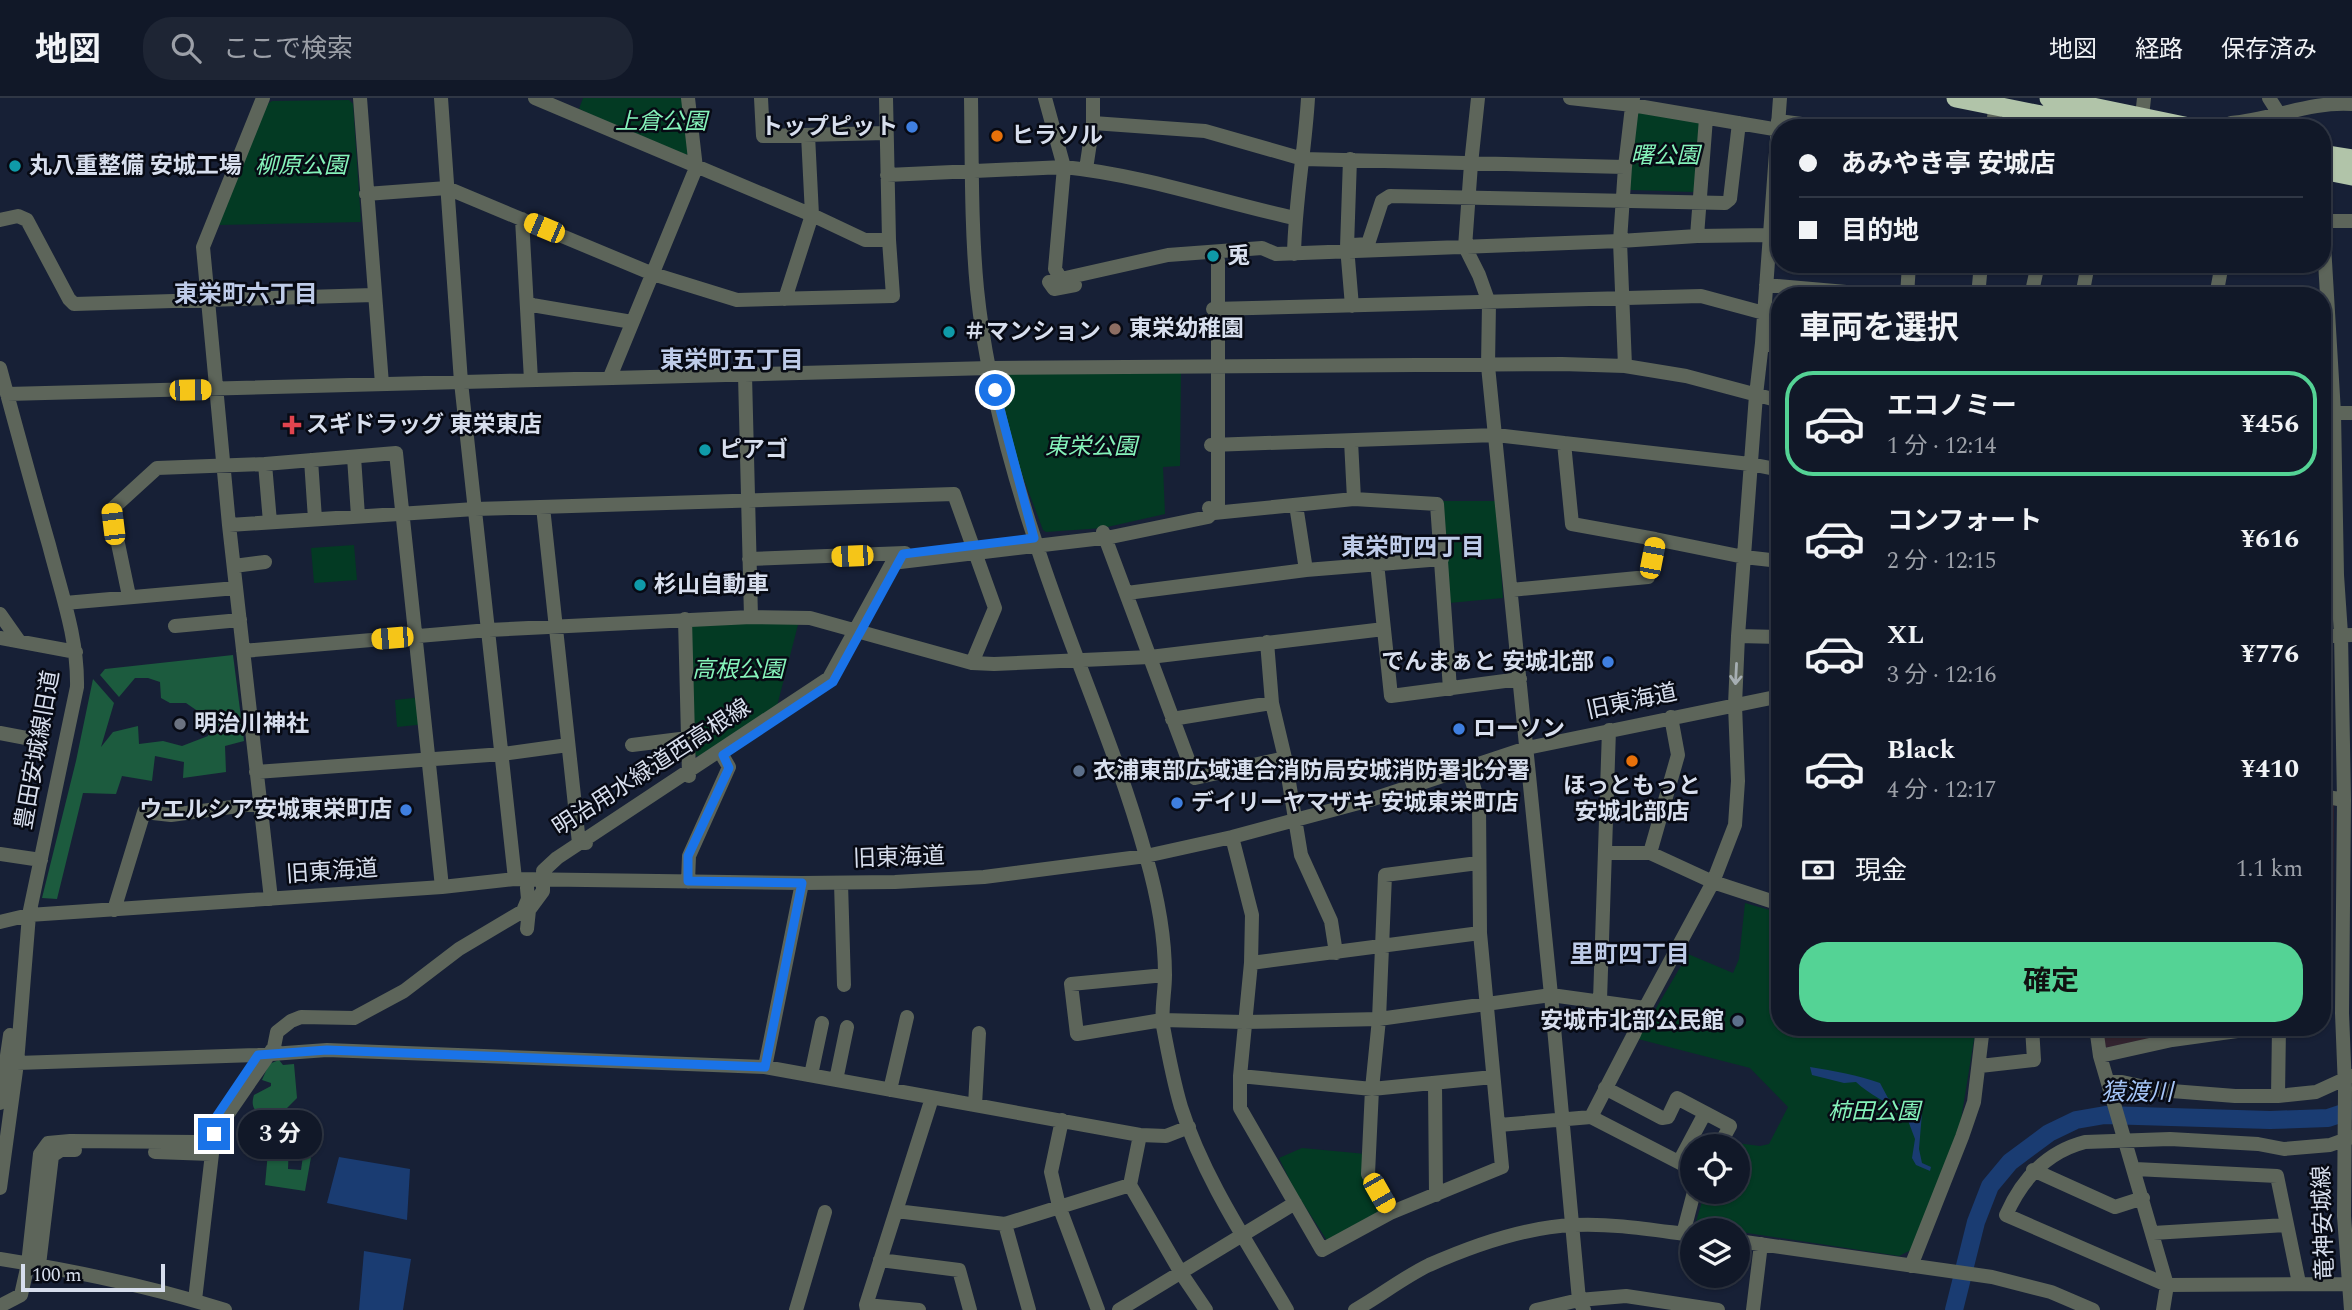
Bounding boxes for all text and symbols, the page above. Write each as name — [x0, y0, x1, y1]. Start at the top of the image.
search box — [143, 17, 633, 80]
text: 地図 — [35, 25, 101, 75]
icon: search — [167, 29, 205, 67]
text: ここで検索 — [223, 29, 353, 69]
text: 地図 — [2049, 32, 2097, 68]
text: 経路 — [2135, 32, 2183, 68]
text: 保存済み — [2221, 32, 2317, 68]
park label: 上倉公園 — [615, 105, 710, 140]
place label: トップピット — [760, 110, 898, 145]
marker: トップピット — [904, 119, 920, 135]
place label: ヒラソル — [1011, 119, 1103, 154]
marker: ヒラソル — [989, 128, 1005, 144]
park label: 曙公園 — [1631, 139, 1703, 174]
text: あみやき亭 安城店 — [1841, 144, 2056, 184]
place label: 丸八重整備 安城工場 — [29, 149, 242, 184]
park label: 柳原公園 — [255, 149, 350, 184]
marker: 丸八重整備 安城工場 — [7, 158, 23, 174]
car — [521, 210, 568, 246]
text: 目的地 — [1841, 211, 1919, 251]
place label: 兎 — [1227, 239, 1250, 274]
marker: 兎 — [1205, 248, 1221, 264]
district label: 東栄町六丁目 — [174, 277, 318, 313]
text: 車両を選択 — [1799, 304, 1959, 353]
place label: 東栄幼稚園 — [1129, 312, 1244, 347]
place label: ＃マンション — [963, 315, 1101, 350]
marker: 東栄幼稚園 — [1107, 321, 1123, 337]
marker: ＃マンション — [941, 324, 957, 340]
district label: 東栄町五丁目 — [660, 343, 804, 379]
route start — [979, 374, 1011, 406]
car — [169, 379, 212, 401]
text: エコノミー — [1887, 386, 2017, 426]
icon: car — [1803, 392, 1866, 455]
text: ¥456 — [2241, 404, 2299, 444]
place label: スギドラッグ 東栄東店 — [306, 408, 542, 443]
marker: スギドラッグ 東栄東店 — [284, 417, 300, 433]
text: 1 分 · 12:14 — [1887, 429, 1996, 464]
park label: 東栄公園 — [1045, 430, 1140, 465]
place label: ピアゴ — [719, 433, 788, 468]
marker: ピアゴ — [697, 442, 713, 458]
text: コンフォート — [1887, 501, 2042, 541]
car — [101, 502, 126, 546]
icon: car — [1803, 507, 1866, 570]
text: ¥616 — [2241, 519, 2299, 559]
district label: 東栄町四丁目 — [1341, 530, 1485, 566]
car — [1638, 535, 1667, 581]
text: 2 分 · 12:15 — [1887, 544, 1996, 579]
car — [831, 545, 874, 567]
place label: 杉山自動車 — [654, 568, 769, 603]
marker: 杉山自動車 — [632, 577, 648, 593]
text: XL — [1887, 615, 1924, 655]
icon: car — [1803, 622, 1866, 685]
car — [371, 626, 414, 650]
text: ¥776 — [2241, 634, 2299, 674]
place label: でんまぁと 安城北部 — [1381, 645, 1594, 680]
park label: 高根公園 — [692, 653, 787, 688]
marker: でんまぁと 安城北部 — [1600, 654, 1616, 670]
text: 3 分 · 12:16 — [1887, 658, 1996, 693]
one-way arrow — [1730, 662, 1743, 685]
street label: 豊田安城線旧道 — [7, 668, 69, 832]
street label: 旧東海道 — [1583, 675, 1681, 729]
street label: 明治用水緑道西高根線 — [546, 691, 758, 845]
place label: 明治川神社 — [194, 707, 309, 742]
place label: ローソン — [1473, 712, 1565, 747]
marker: 明治川神社 — [172, 716, 188, 732]
marker: ローソン — [1451, 721, 1467, 737]
text: Black — [1887, 730, 1955, 770]
icon: car — [1803, 737, 1866, 800]
text: ¥410 — [2241, 749, 2299, 789]
marker: ほっともっと 安城北部店 — [1624, 753, 1640, 769]
place label: 衣浦東部広域連合消防局安城消防署北分署 — [1093, 754, 1530, 789]
marker: 衣浦東部広域連合消防局安城消防署北分署 — [1071, 763, 1087, 779]
place label: ほっともっと 安城北部店 — [1563, 769, 1701, 830]
text: 4 分 · 12:17 — [1887, 773, 1996, 808]
place label: デイリーヤマザキ 安城東栄町店 — [1191, 786, 1519, 821]
place label: ウエルシア安城東栄町店 — [139, 793, 392, 828]
marker: デイリーヤマザキ 安城東栄町店 — [1169, 795, 1185, 811]
marker: ウエルシア安城東栄町店 — [398, 802, 414, 818]
street label: 旧東海道 — [852, 839, 946, 877]
street label: 旧東海道 — [285, 851, 379, 893]
icon: cash — [1799, 851, 1837, 889]
text: 現金 — [1855, 851, 1907, 891]
text: 1.1 km — [2236, 852, 2303, 887]
district label: 里町四丁目 — [1570, 937, 1690, 973]
button: 確定 — [1799, 942, 2303, 1022]
place label: 安城市北部公民館 — [1540, 1004, 1724, 1039]
marker: 安城市北部公民館 — [1730, 1013, 1746, 1029]
water label: 猿渡川 — [2101, 1075, 2176, 1111]
park label: 柿田公園 — [1828, 1095, 1923, 1130]
callout: 3 分 — [238, 1110, 322, 1158]
text: 3 分 — [259, 1117, 301, 1152]
route end — [198, 1118, 230, 1150]
map controls — [1680, 1134, 1750, 1288]
button: locate — [1680, 1134, 1750, 1204]
street label: 竜神安城線 — [2305, 1165, 2343, 1281]
car — [1360, 1170, 1399, 1216]
button: layers — [1680, 1218, 1750, 1288]
scale bar — [21, 1261, 164, 1293]
text: 100 m — [32, 1261, 82, 1290]

